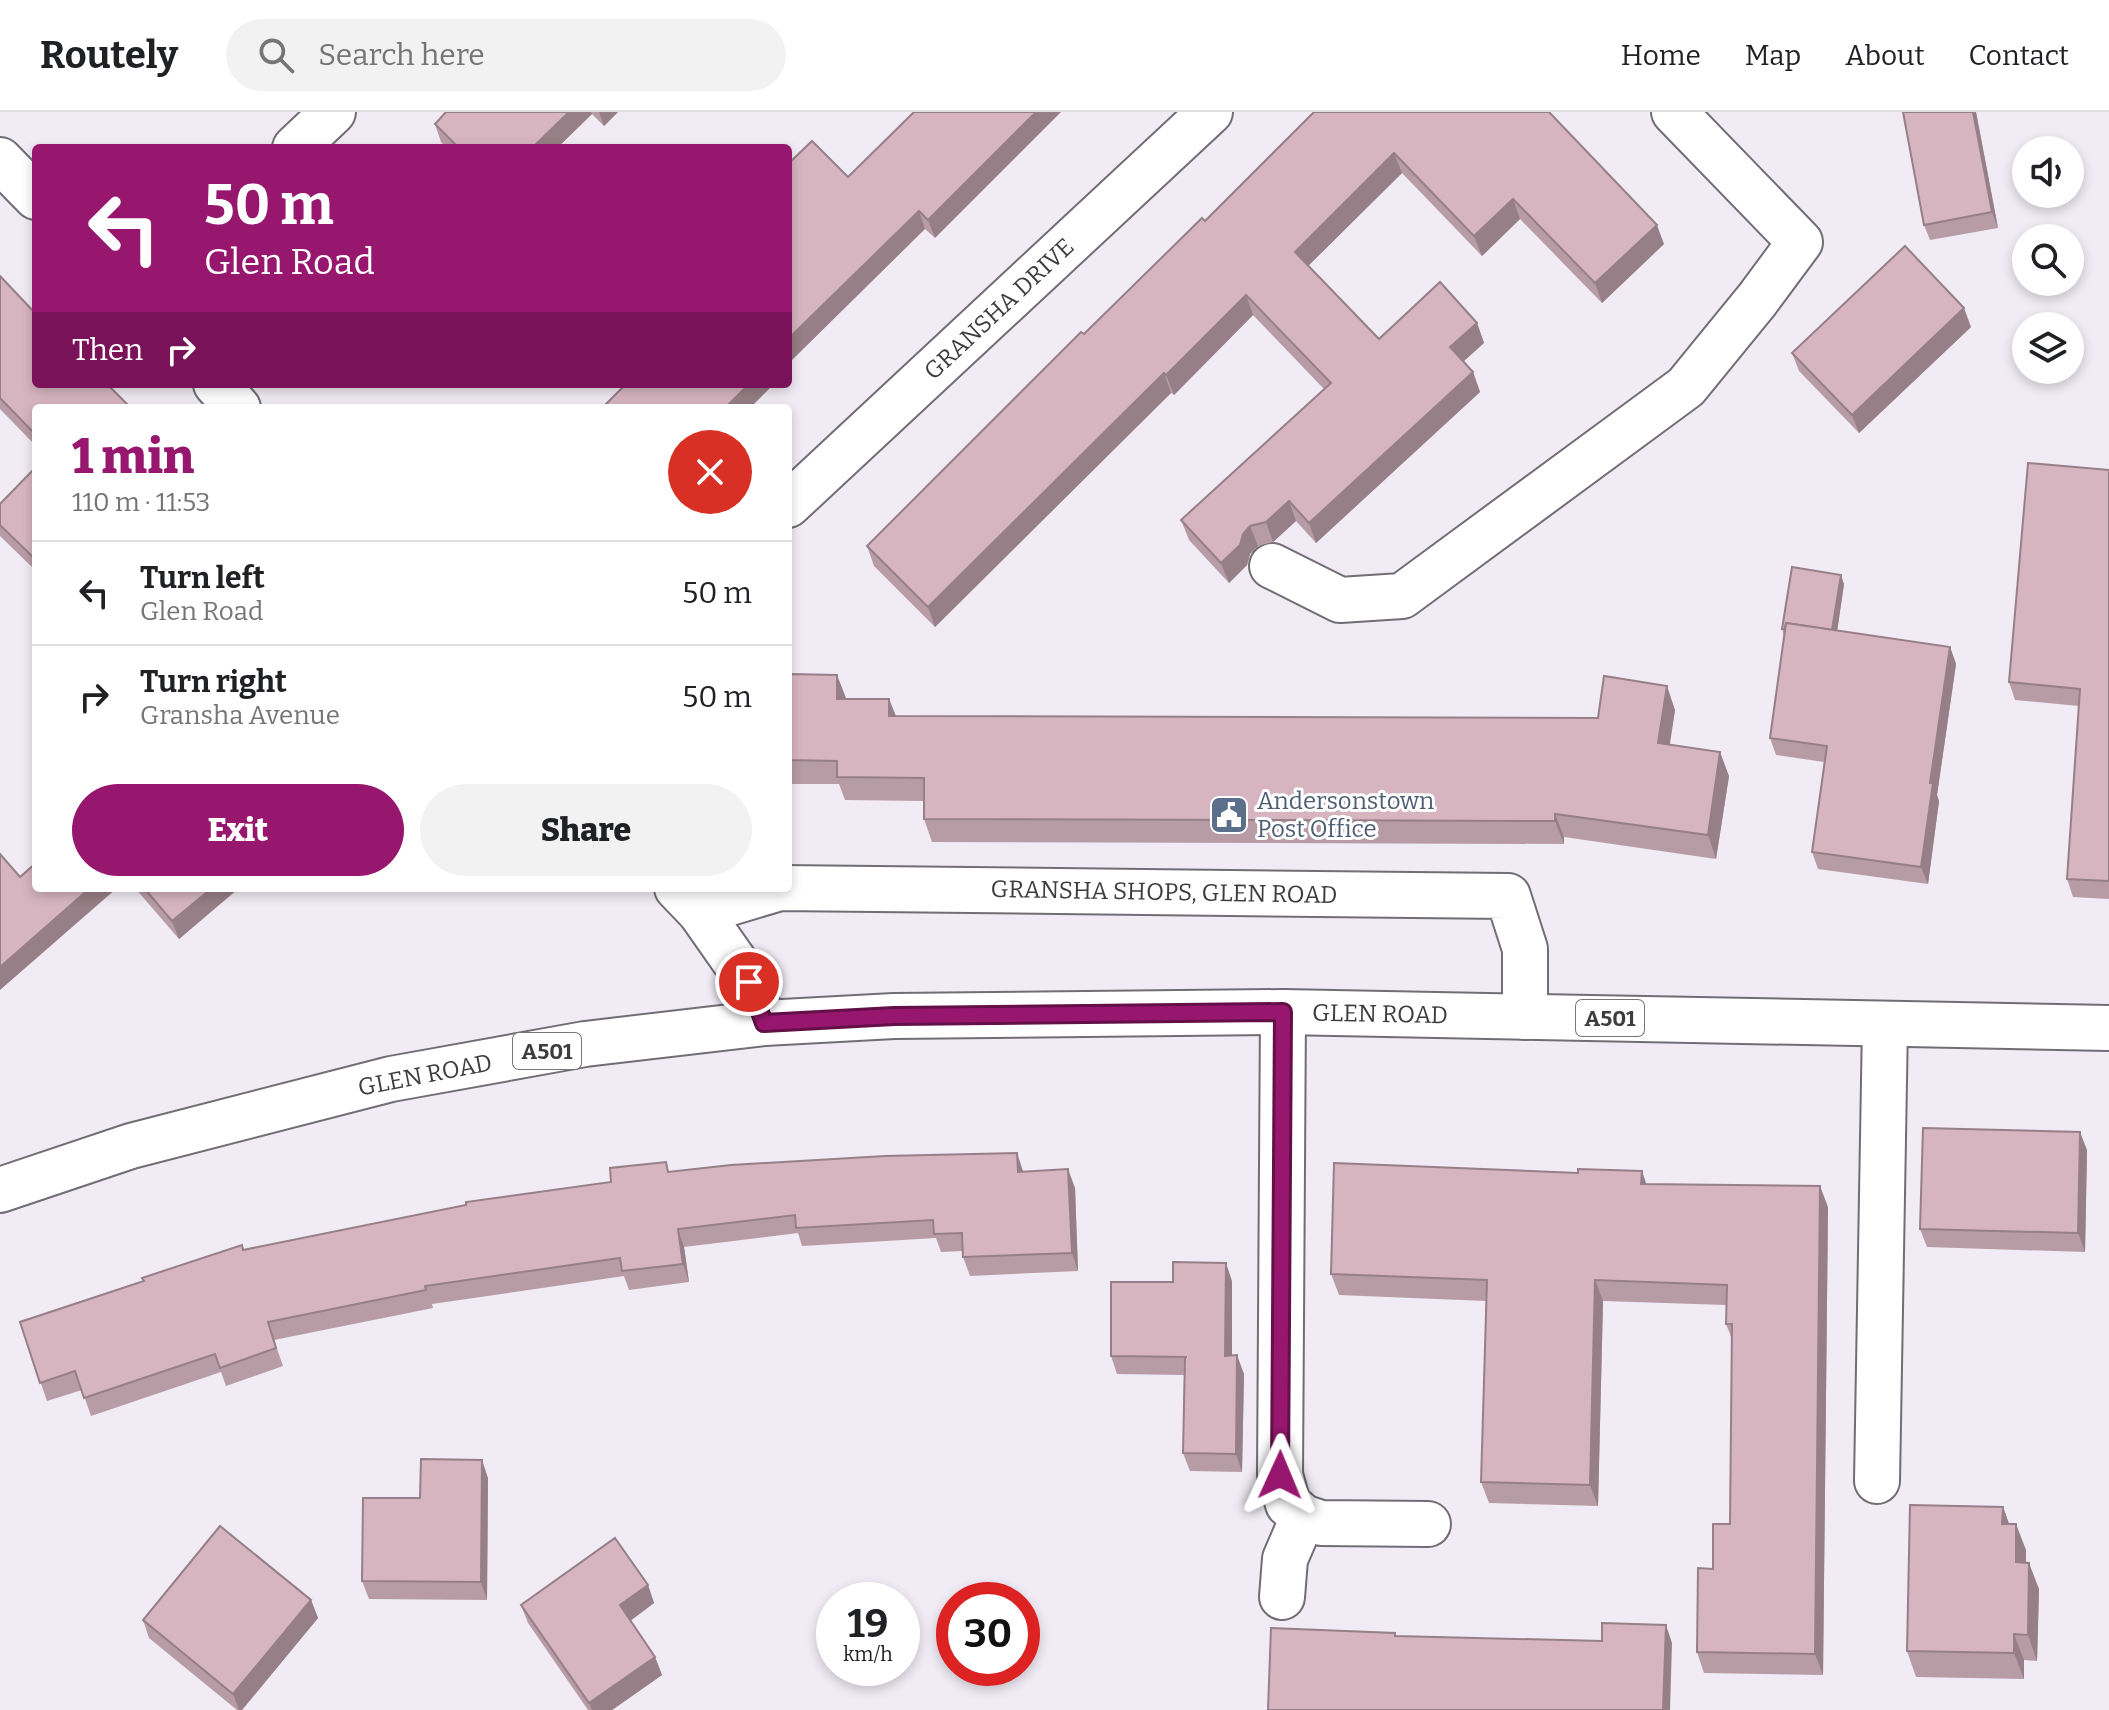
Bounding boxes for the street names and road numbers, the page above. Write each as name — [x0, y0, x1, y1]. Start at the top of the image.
street label: GRANSHA DRIVE — [918, 233, 1080, 385]
street label: GRANSHA SHOPS, GLEN ROAD — [990, 875, 1338, 909]
street label: GLEN ROAD — [1312, 999, 1448, 1029]
road number: A501 — [1576, 1000, 1644, 1036]
road number: A501 — [513, 1033, 581, 1069]
street label: GLEN ROAD — [356, 1048, 494, 1102]

